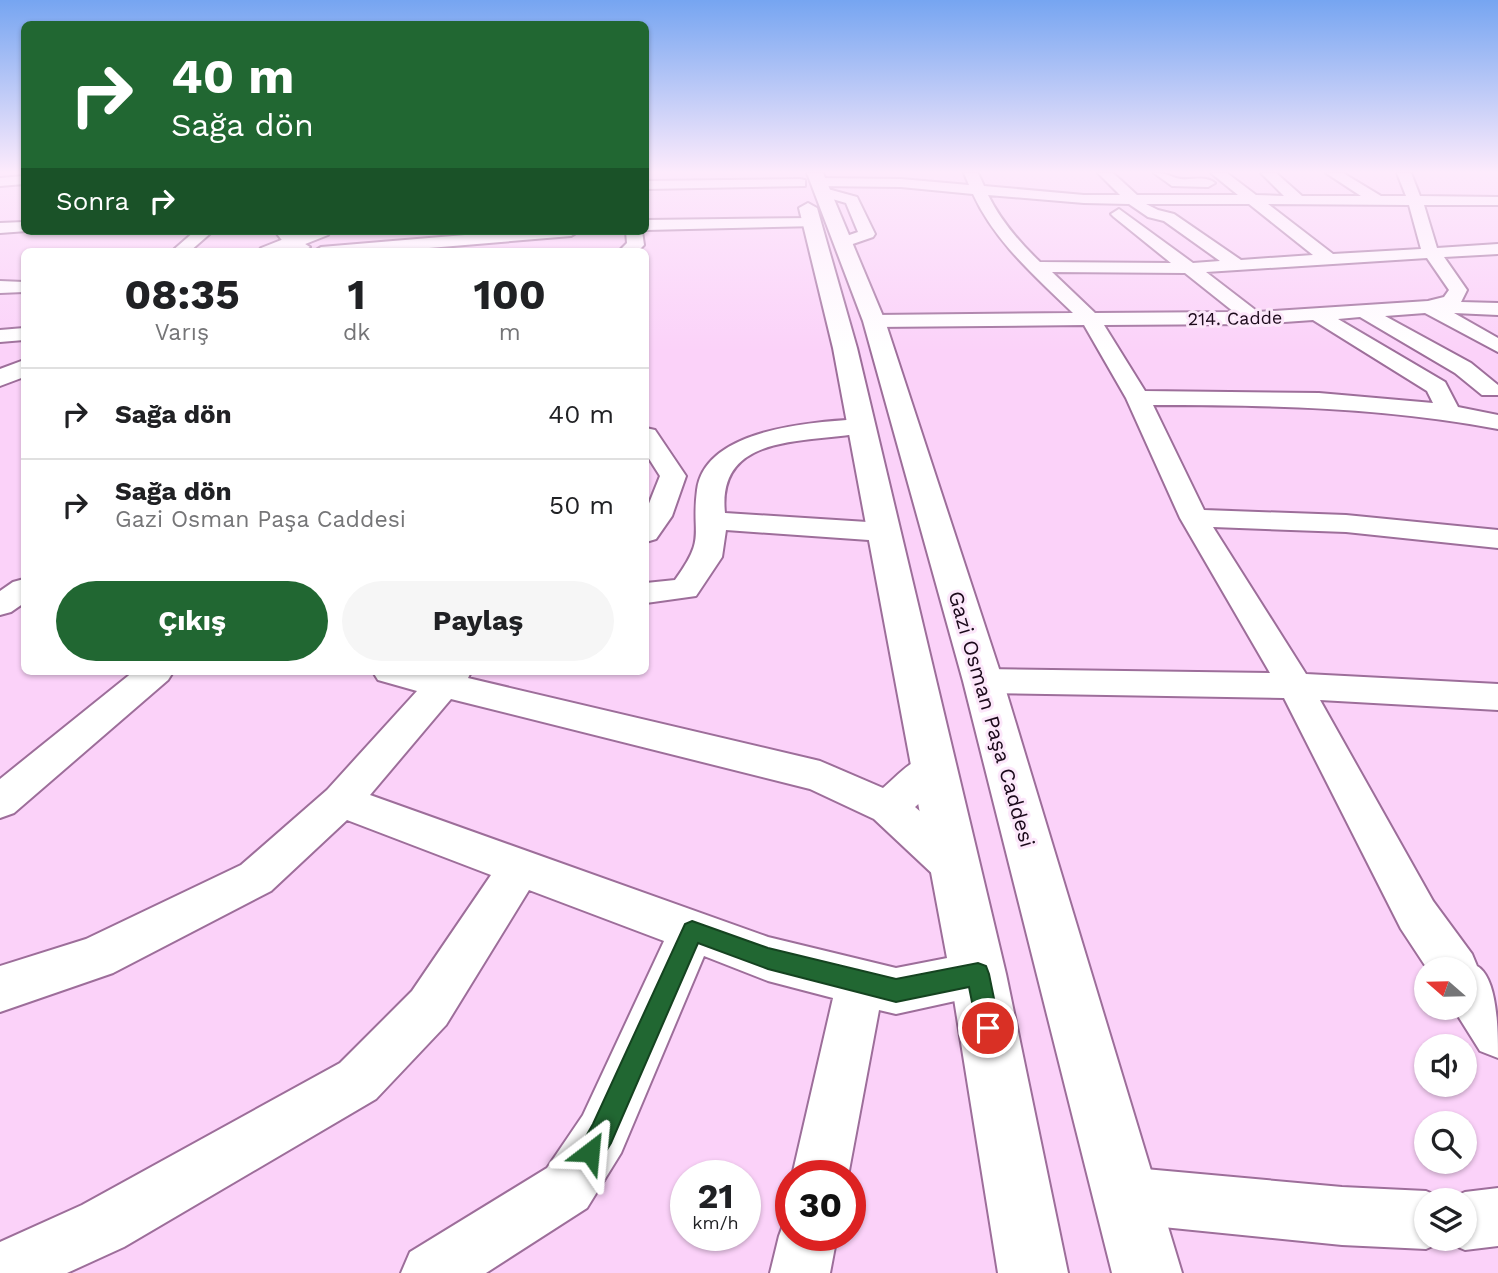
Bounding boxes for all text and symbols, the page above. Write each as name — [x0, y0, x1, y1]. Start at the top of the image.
text: 40 m — [171, 47, 294, 105]
icon: right — [56, 49, 147, 140]
text: Sağa dön — [171, 106, 314, 144]
icon: right — [143, 182, 181, 220]
text: Sonra — [56, 186, 129, 216]
text: 08:35 — [124, 270, 240, 319]
text: 1 — [348, 270, 366, 319]
text: 100 — [474, 270, 546, 319]
street label: 214. Cadde — [1187, 307, 1283, 329]
text: Varış — [155, 319, 209, 346]
text: dk — [343, 319, 370, 346]
text: m — [499, 319, 521, 346]
icon: right — [56, 395, 94, 433]
text: Sağa dön — [115, 399, 232, 429]
text: 40 m — [548, 399, 614, 429]
text: Sağa dön — [115, 476, 232, 506]
icon: right — [56, 486, 94, 524]
text: 50 m — [549, 490, 614, 520]
text: Gazi Osman Paşa Caddesi — [115, 506, 406, 533]
button: Çıkış — [56, 581, 328, 661]
button: Paylaş — [342, 581, 614, 661]
street label: Gazi Osman Paşa Caddesi — [943, 588, 1041, 850]
north arrow — [1414, 957, 1477, 1020]
map controls — [1414, 957, 1477, 1251]
pin — [958, 998, 1018, 1058]
icon: arrive — [969, 1009, 1007, 1047]
button: sound — [1414, 1034, 1477, 1097]
button: search — [1414, 1111, 1477, 1174]
position arrow — [553, 1115, 627, 1189]
speed limit sign: 30 — [775, 1160, 866, 1251]
text: 21 — [698, 1175, 733, 1217]
button: layers — [1414, 1188, 1477, 1251]
text: km/h — [692, 1212, 739, 1233]

